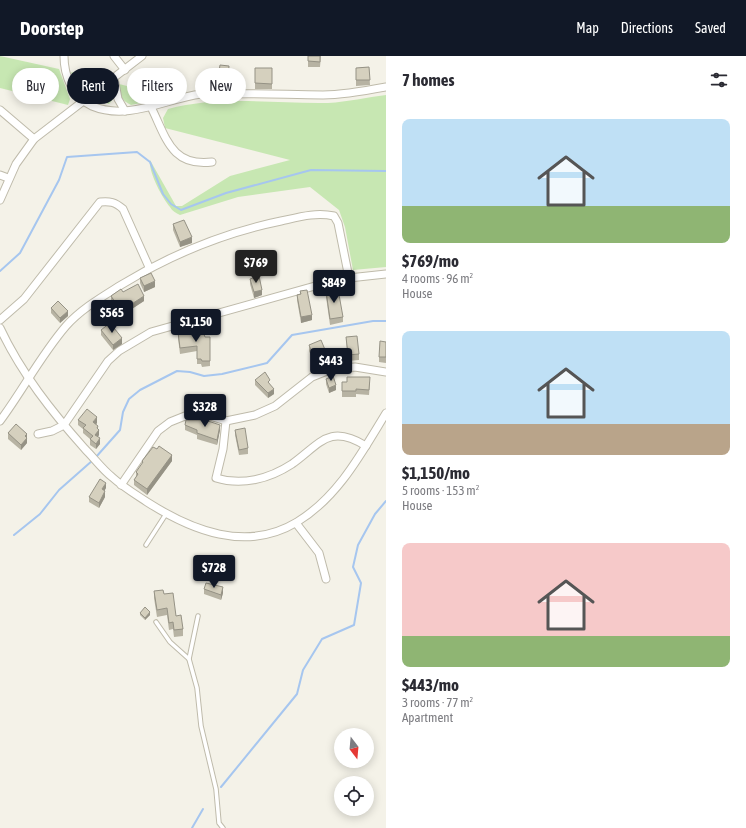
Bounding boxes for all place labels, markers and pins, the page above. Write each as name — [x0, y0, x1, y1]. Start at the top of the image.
pin: $769 — [232, 250, 280, 284]
pin: $849 — [310, 270, 358, 304]
pin: $565 — [88, 300, 136, 334]
pin: $1,150 — [163, 309, 229, 343]
pin: $443 — [307, 348, 355, 382]
pin: $328 — [181, 394, 229, 428]
pin: $728 — [190, 555, 238, 589]

